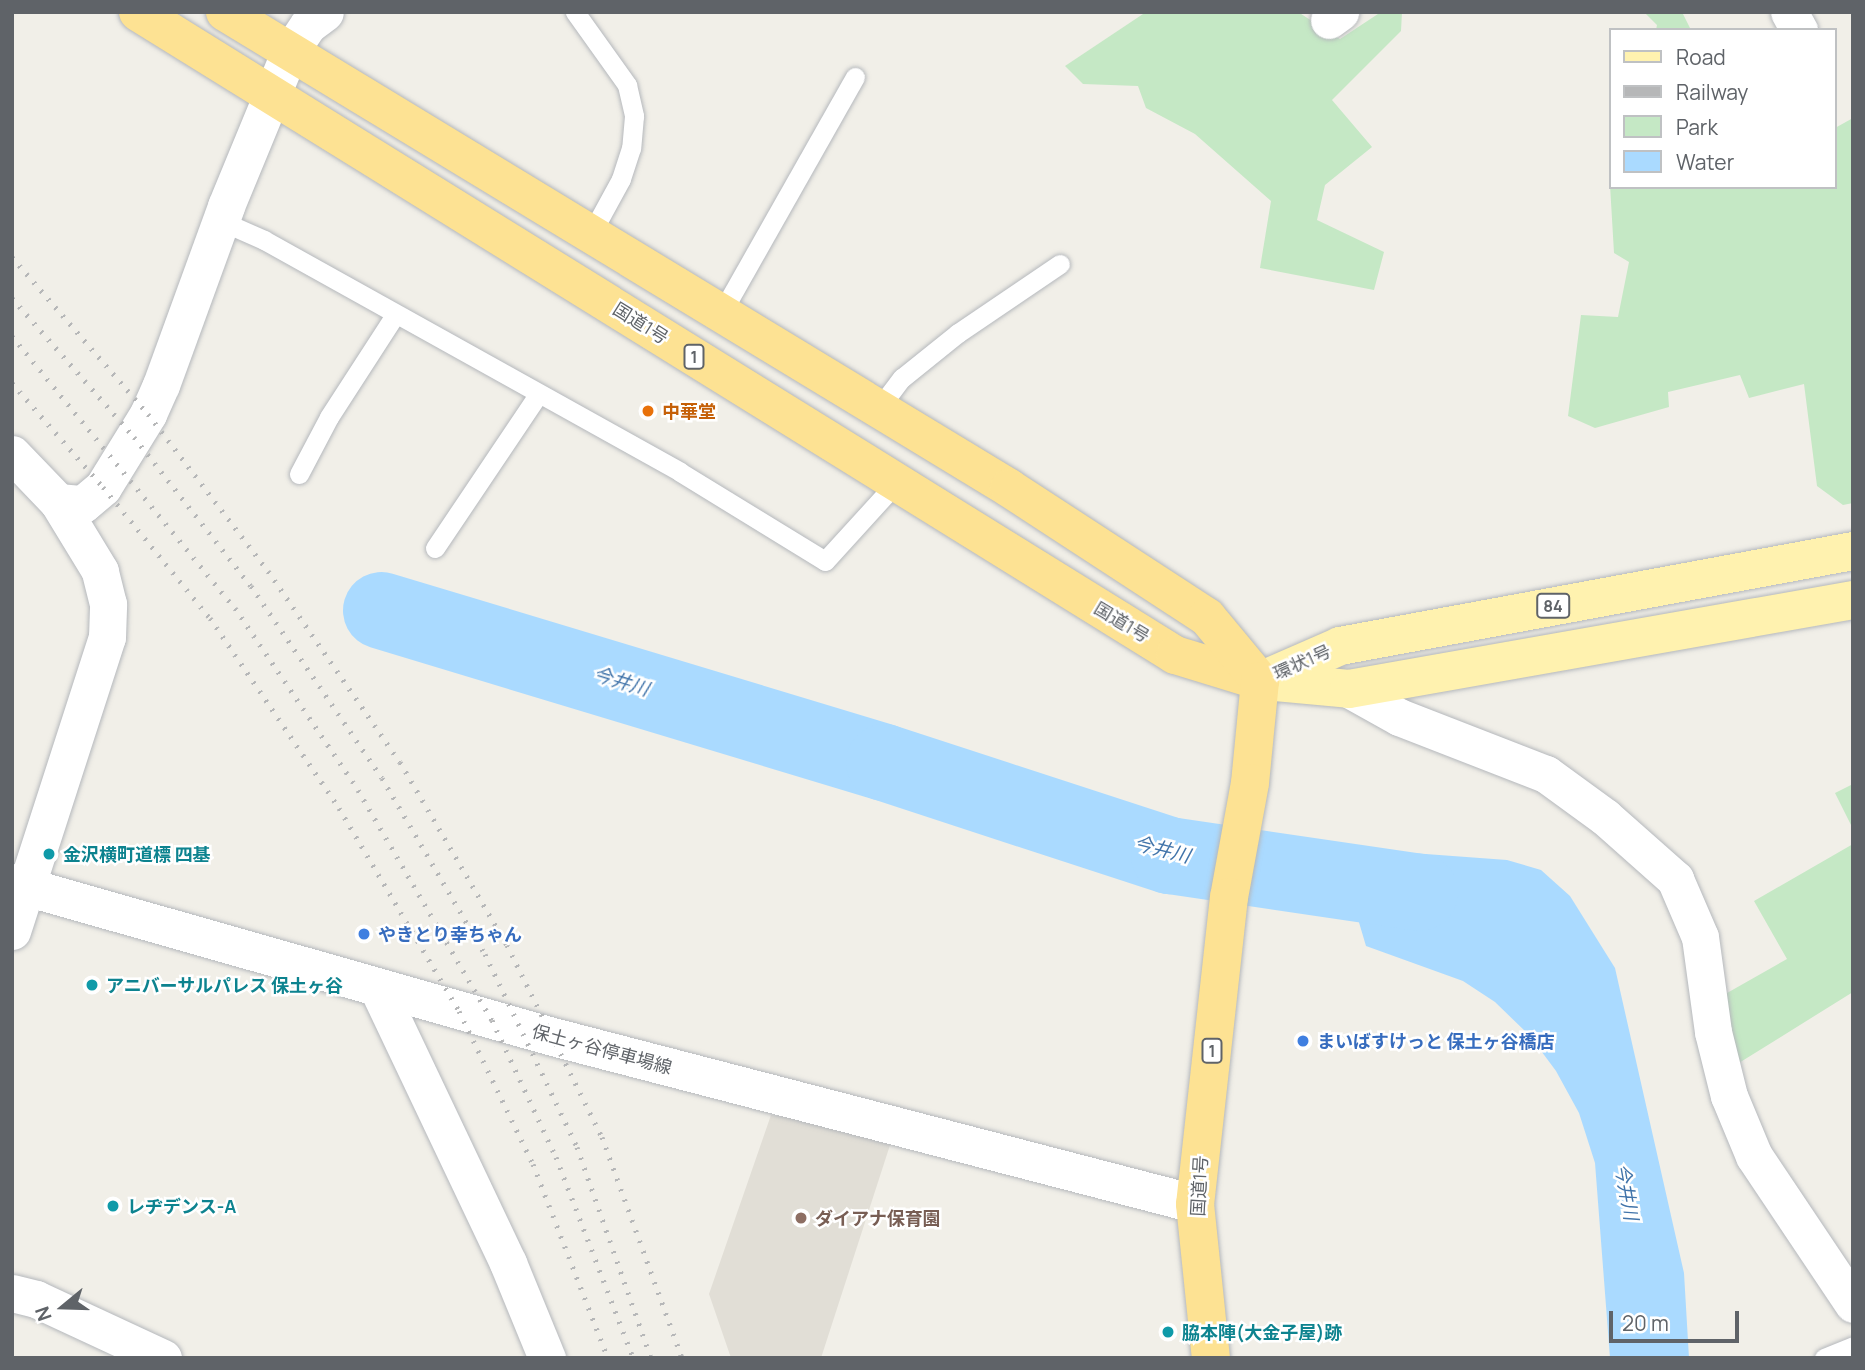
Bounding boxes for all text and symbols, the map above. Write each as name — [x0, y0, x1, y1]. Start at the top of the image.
legend — [1610, 28, 1837, 189]
text: Road — [1676, 43, 1726, 71]
text: Railway — [1676, 78, 1748, 106]
text: Park — [1676, 113, 1718, 141]
text: Water — [1676, 148, 1734, 176]
street label: 国道1号 — [609, 298, 673, 348]
road number: 1 — [682, 344, 706, 370]
place label: 中華堂 — [662, 400, 716, 422]
marker: 中華堂 — [640, 403, 656, 419]
road number: 84 — [1536, 594, 1570, 618]
street label: 国道1号 — [1090, 597, 1154, 647]
street label: 環状1号 — [1270, 640, 1334, 684]
water label: 今井川 — [590, 663, 652, 701]
water label: 今井川 — [1132, 832, 1192, 868]
place label: 金沢横町道標 四基 — [63, 843, 211, 865]
marker: 金沢横町道標 四基 — [41, 846, 57, 862]
place label: やきとり幸ちゃん — [378, 923, 522, 945]
marker: やきとり幸ちゃん — [356, 926, 372, 942]
place label: アニバーサルパレス 保土ヶ谷 — [106, 974, 344, 996]
marker: アニバーサルパレス 保土ヶ谷 — [84, 977, 100, 993]
street label: 保土ヶ谷停車場線 — [530, 1020, 674, 1078]
place label: まいばすけっと 保土ヶ谷橋店 — [1317, 1030, 1555, 1052]
marker: まいばすけっと 保土ヶ谷橋店 — [1295, 1033, 1311, 1049]
road number: 1 — [1200, 1038, 1224, 1064]
street label: 国道1号 — [1187, 1155, 1211, 1217]
water label: 今井川 — [1610, 1162, 1642, 1222]
place label: レヂデンス-A — [127, 1195, 236, 1217]
marker: レヂデンス-A — [105, 1198, 121, 1214]
place label: ダイアナ保育園 — [815, 1207, 941, 1229]
marker: ダイアナ保育園 — [793, 1210, 809, 1226]
north arrow — [28, 1272, 98, 1342]
scale bar — [1613, 1296, 1742, 1340]
text: N — [29, 1303, 58, 1325]
text: 20 m — [1622, 1309, 1669, 1337]
place label: 脇本陣(大金子屋)跡 — [1182, 1321, 1342, 1343]
marker: 脇本陣(大金子屋)跡 — [1160, 1324, 1176, 1340]

